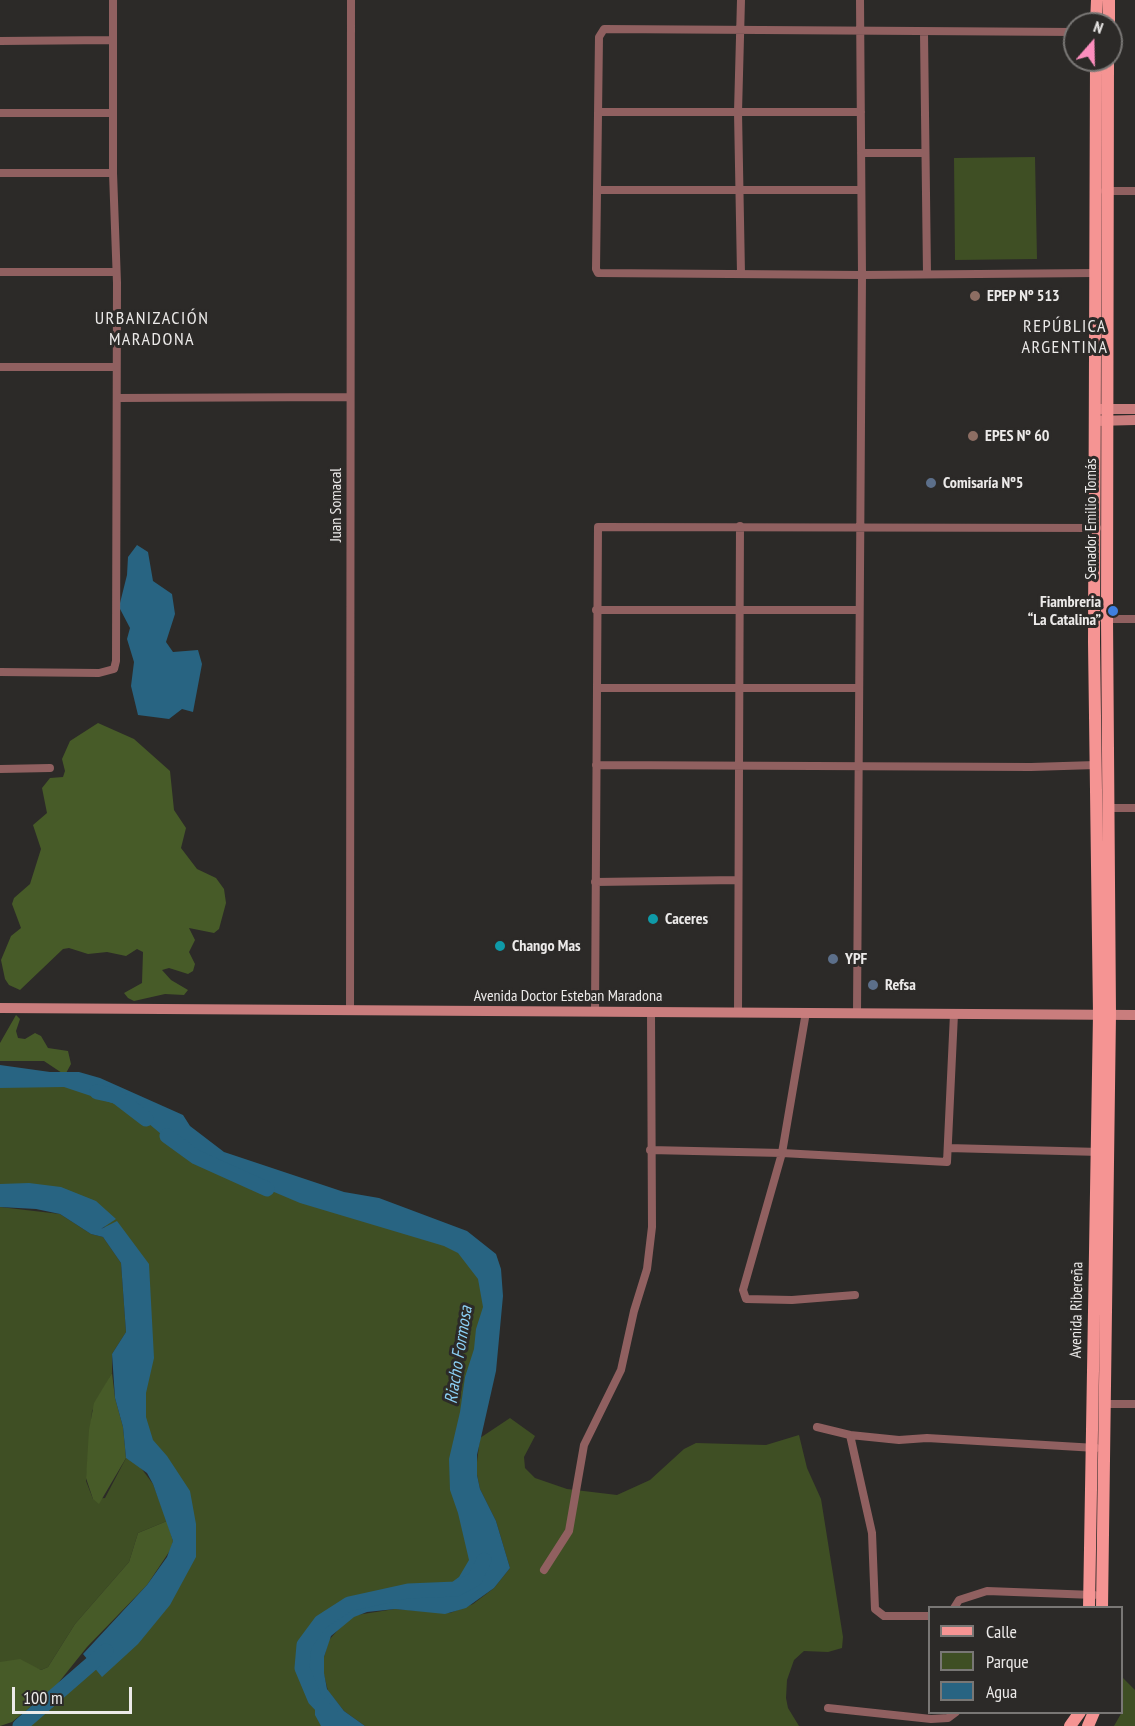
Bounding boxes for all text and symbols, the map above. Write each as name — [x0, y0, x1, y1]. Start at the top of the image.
north arrow — [1063, 12, 1123, 72]
text: N — [1091, 16, 1106, 38]
place label: EPEP Nº 513 — [987, 286, 1060, 306]
marker: EPEP Nº 513 — [968, 289, 982, 303]
district label: URBANIZACIÓN MARADONA — [95, 308, 209, 350]
district label: REPÚBLICA ARGENTINA — [1022, 316, 1108, 358]
place label: EPES Nº 60 — [985, 426, 1050, 446]
marker: EPES Nº 60 — [966, 429, 980, 443]
street label: Senador Emilio Tomás — [1081, 458, 1101, 580]
street label: Juan Somacal — [326, 468, 346, 542]
place label: Comisaría Nº5 — [943, 473, 1023, 493]
marker: Comisaría Nº5 — [924, 476, 938, 490]
place label: Fiambreria “La Catalina” — [1028, 592, 1101, 630]
marker: Fiambreria “La Catalina” — [1106, 604, 1120, 618]
place label: Caceres — [665, 909, 708, 929]
marker: Caceres — [646, 912, 660, 926]
place label: Chango Mas — [512, 936, 581, 956]
marker: Chango Mas — [493, 939, 507, 953]
place label: YPF — [845, 949, 867, 969]
marker: YPF — [826, 952, 840, 966]
place label: Refsa — [885, 975, 916, 995]
marker: Refsa — [866, 978, 880, 992]
street label: Avenida Doctor Esteban Maradona — [474, 986, 662, 1006]
street label: Avenida Ribereña — [1067, 1262, 1087, 1358]
water label: Riacho Formosa — [441, 1305, 477, 1405]
legend — [928, 1606, 1123, 1714]
text: Calle — [986, 1620, 1017, 1643]
text: Parque — [986, 1650, 1029, 1673]
scale bar — [15, 1675, 135, 1713]
text: Agua — [986, 1680, 1017, 1703]
text: 100 m — [23, 1686, 63, 1709]

